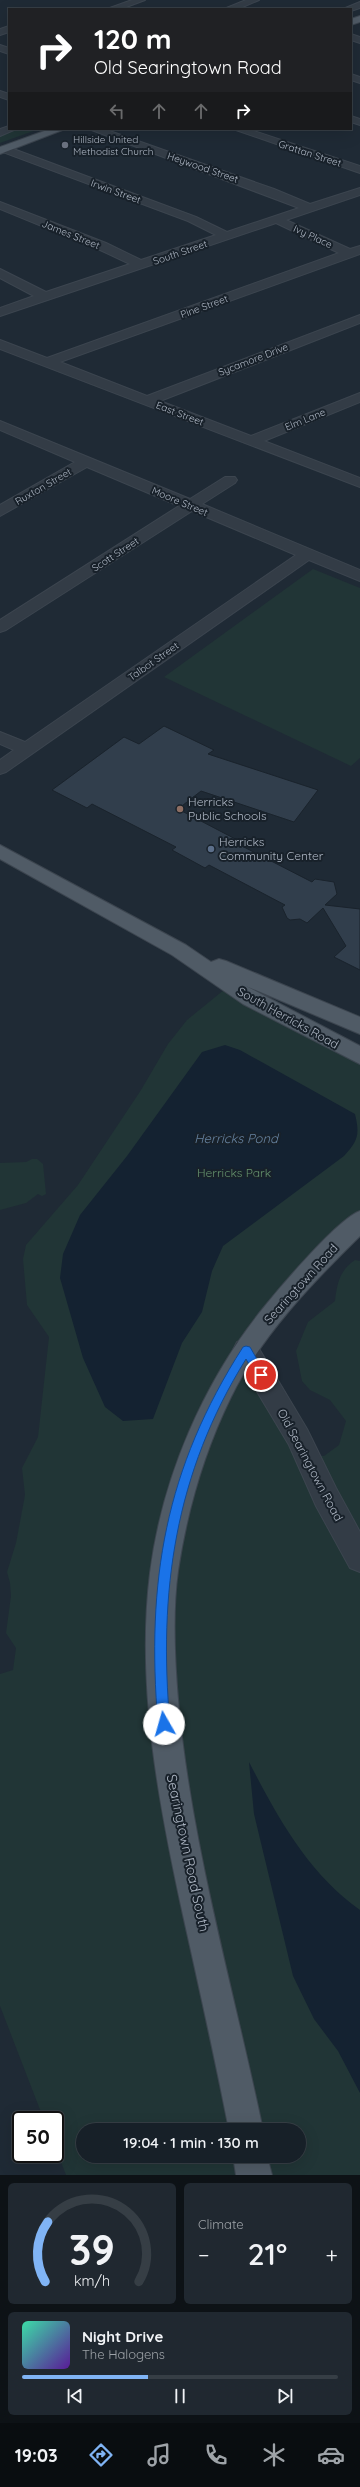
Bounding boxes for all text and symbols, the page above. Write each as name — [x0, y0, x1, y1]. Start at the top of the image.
text: 120 m — [94, 21, 172, 56]
icon: right — [28, 24, 80, 76]
text: Old Searingtown Road — [94, 56, 282, 79]
icon: left — [106, 100, 128, 122]
icon: ahead — [148, 100, 170, 122]
icon: ahead — [190, 100, 212, 122]
icon: right — [232, 100, 254, 122]
place label: Hillside United Methodist Church — [73, 133, 153, 158]
street label: Grattan Street — [277, 137, 344, 170]
marker: Hillside United Methodist Church — [60, 140, 70, 150]
street label: Heywood Street — [166, 149, 241, 186]
street label: Irwin Street — [89, 176, 143, 207]
street label: James Street — [40, 217, 102, 252]
street label: Ivy Place — [291, 222, 335, 251]
street label: South Street — [151, 237, 210, 268]
street label: Pine Street — [179, 292, 230, 321]
street label: Sycamore Drive — [216, 340, 290, 379]
street label: East Street — [154, 398, 206, 429]
street label: Elm Lane — [283, 405, 328, 433]
street label: Ruxton Street — [13, 465, 74, 508]
street label: Moore Street — [150, 484, 210, 519]
street label: Scott Street — [89, 534, 142, 574]
street label: Talbot Street — [125, 639, 182, 684]
place label: Herricks Public Schools — [188, 794, 267, 823]
marker: Herricks Public Schools — [175, 804, 185, 814]
place label: Herricks Community Center — [219, 834, 324, 863]
marker: Herricks Community Center — [206, 844, 216, 854]
street label: South Herricks Road — [235, 983, 341, 1052]
water label: Herricks Pond — [194, 1130, 280, 1146]
park label: Herricks Park — [197, 1165, 271, 1180]
street label: Searingtown Road — [261, 1240, 341, 1327]
pin — [244, 1358, 278, 1392]
icon: arrive — [250, 1364, 272, 1386]
street label: Old Searingtown Road — [274, 1406, 346, 1524]
position arrow — [143, 1703, 185, 1745]
street label: Searingtown Road South — [162, 1773, 214, 1933]
speed limit sign: 50 — [12, 2111, 64, 2163]
text: 19:04 · 1 min · 130 m — [123, 2133, 259, 2152]
text: Climate — [198, 2216, 244, 2232]
text: 39 — [69, 2222, 115, 2274]
text: 21° — [248, 2235, 287, 2273]
text: − — [198, 2241, 209, 2269]
text: + — [326, 2241, 338, 2269]
text: km/h — [74, 2271, 110, 2289]
text: Night Drive — [82, 2327, 163, 2346]
text: The Halogens — [82, 2346, 165, 2362]
icon: previous — [64, 2385, 86, 2407]
icon: pause — [169, 2385, 191, 2407]
icon: next — [274, 2385, 296, 2407]
icon: directions — [87, 2441, 115, 2469]
icon: music — [145, 2441, 173, 2469]
icon: phone — [202, 2441, 230, 2469]
icon: climate — [260, 2441, 288, 2469]
icon: car — [317, 2441, 345, 2469]
text: 19:03 — [15, 2444, 58, 2467]

